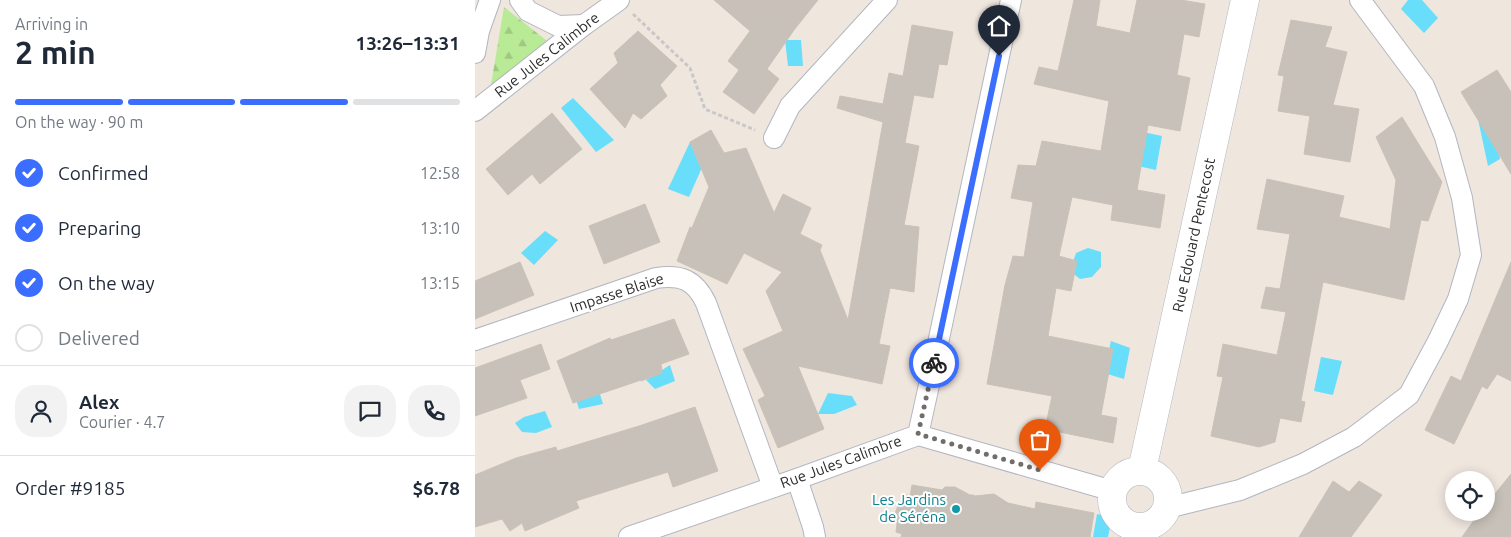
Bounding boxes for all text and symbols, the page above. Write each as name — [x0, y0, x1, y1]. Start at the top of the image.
pin — [978, 5, 1020, 56]
street label: Rue Jules Calimbre — [491, 9, 602, 101]
icon: home — [985, 12, 1013, 40]
text: Arriving in — [15, 15, 88, 33]
text: 13:26–13:31 — [355, 32, 460, 54]
text: 2 min — [15, 34, 96, 70]
text: On the way · 90 m — [15, 113, 143, 131]
street label: Rue Edouard Pentecost — [1169, 156, 1218, 314]
icon: check — [15, 159, 43, 187]
text: Confirmed — [58, 162, 149, 184]
text: 12:58 — [420, 164, 460, 182]
icon: check — [15, 214, 43, 242]
text: Preparing — [58, 217, 142, 239]
text: 13:10 — [420, 219, 460, 237]
icon: check — [15, 269, 43, 297]
street label: Impasse Blaise — [568, 269, 666, 316]
text: On the way — [58, 272, 155, 294]
text: 13:15 — [420, 274, 460, 292]
text: Delivered — [58, 327, 140, 349]
courier — [909, 338, 959, 388]
icon: bike — [920, 349, 948, 377]
button: person — [15, 385, 67, 437]
button: chat — [344, 385, 396, 437]
button: phone — [408, 385, 460, 437]
text: Alex — [79, 391, 119, 413]
text: Courier · 4.7 — [79, 413, 165, 431]
pin — [1019, 419, 1061, 470]
icon: bag — [1026, 426, 1054, 454]
street label: Rue Jules Calimbre — [778, 432, 904, 491]
map controls — [1445, 471, 1495, 521]
button: locate — [1445, 471, 1495, 521]
text: Order #9185 — [15, 477, 125, 499]
text: $6.78 — [412, 477, 460, 499]
place label: Les Jardins de Séréna — [872, 491, 946, 525]
marker: Les Jardins de Séréna — [950, 503, 962, 515]

